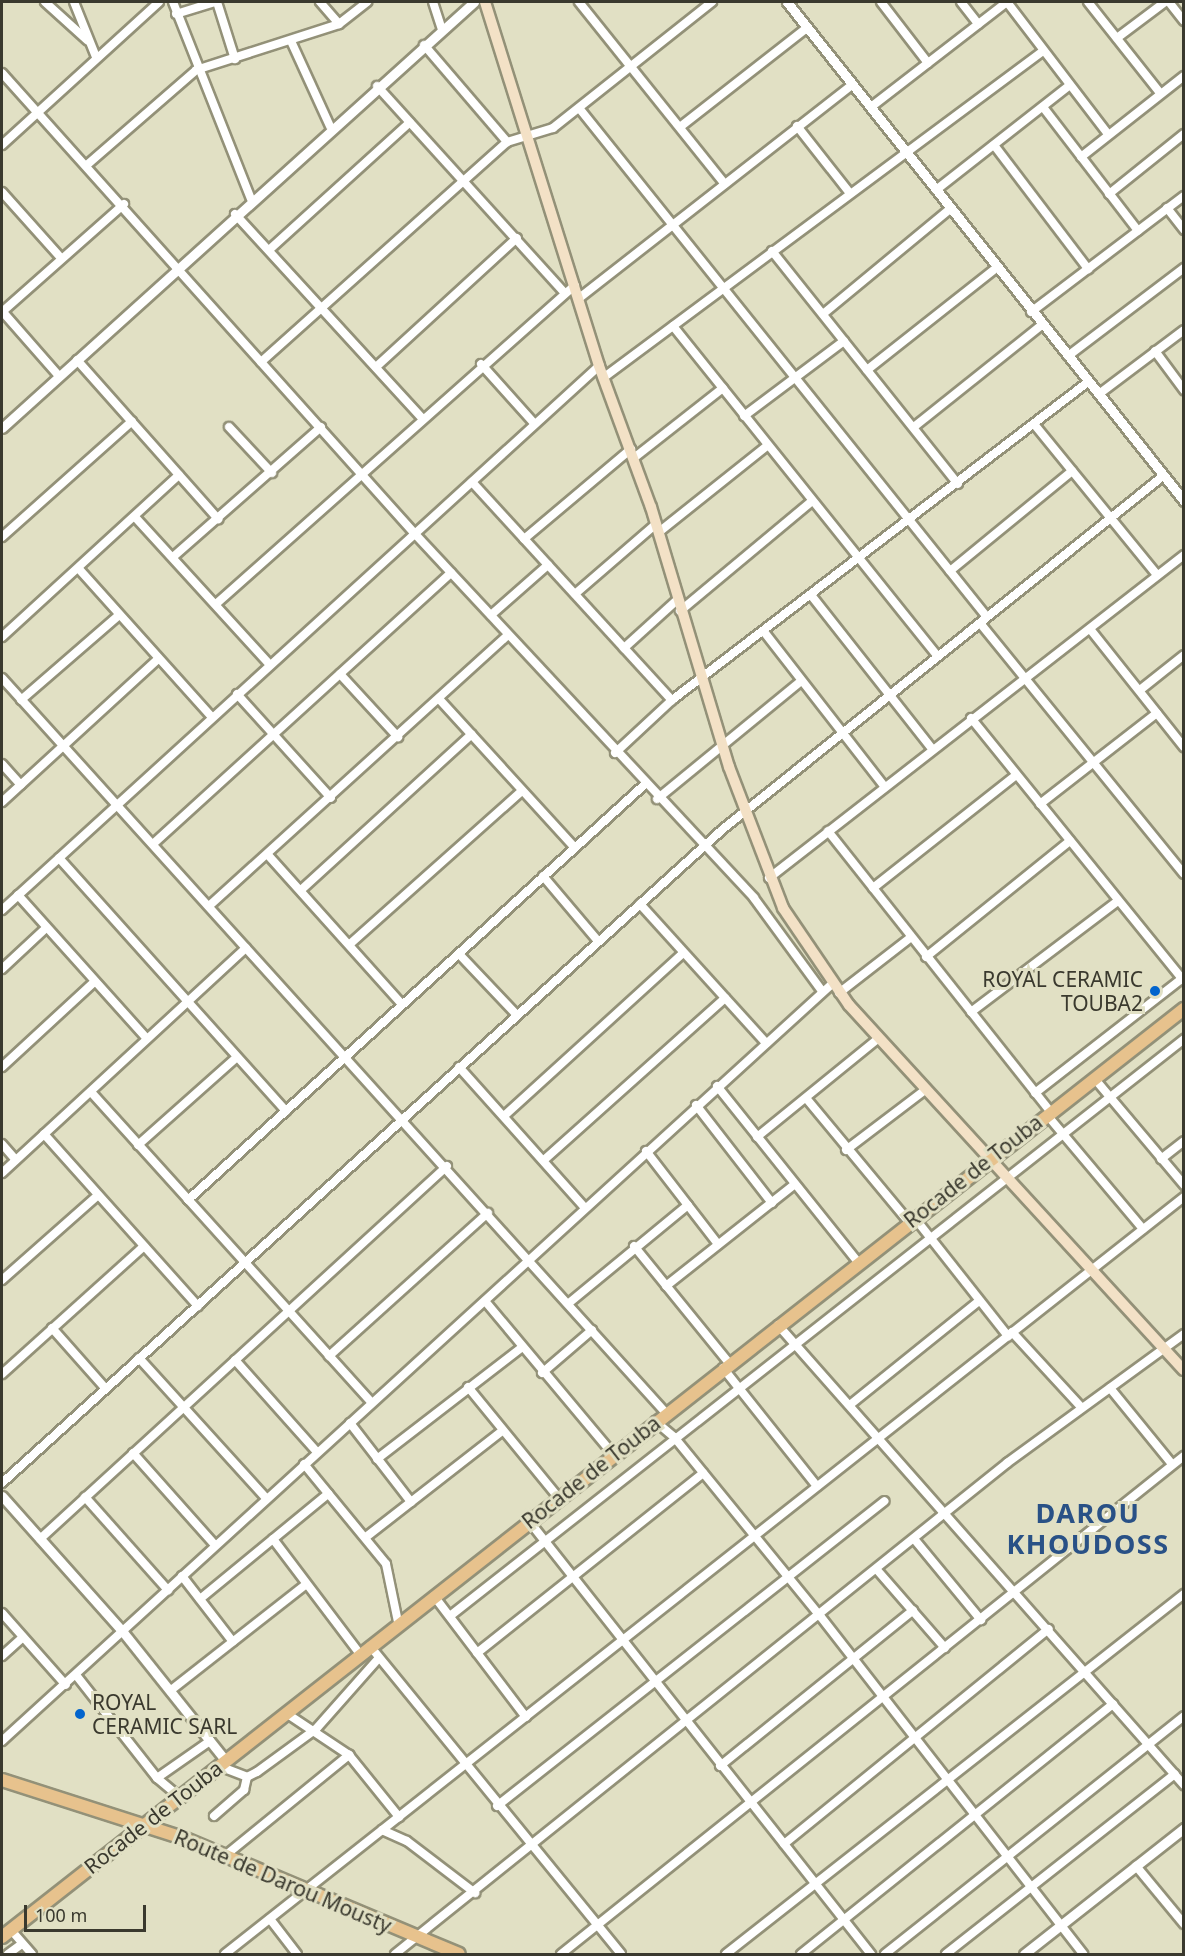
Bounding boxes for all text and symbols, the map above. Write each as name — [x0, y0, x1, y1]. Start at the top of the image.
place label: ROYAL CERAMIC TOUBA2 — [982, 966, 1143, 1016]
marker: ROYAL CERAMIC TOUBA2 — [1148, 984, 1162, 998]
street label: Rocade de Touba — [899, 1109, 1047, 1233]
street label: Rocade de Touba — [517, 1410, 665, 1534]
district label: DAROU KHOUDOSS — [1006, 1496, 1170, 1559]
place label: ROYAL CERAMIC SARL — [92, 1689, 237, 1739]
marker: ROYAL CERAMIC SARL — [73, 1707, 87, 1721]
street label: Rocade de Touba — [79, 1755, 227, 1879]
street label: Route de Darou Mousty — [171, 1824, 395, 1938]
scale bar — [27, 1893, 148, 1931]
text: 100 m — [35, 1903, 87, 1927]

